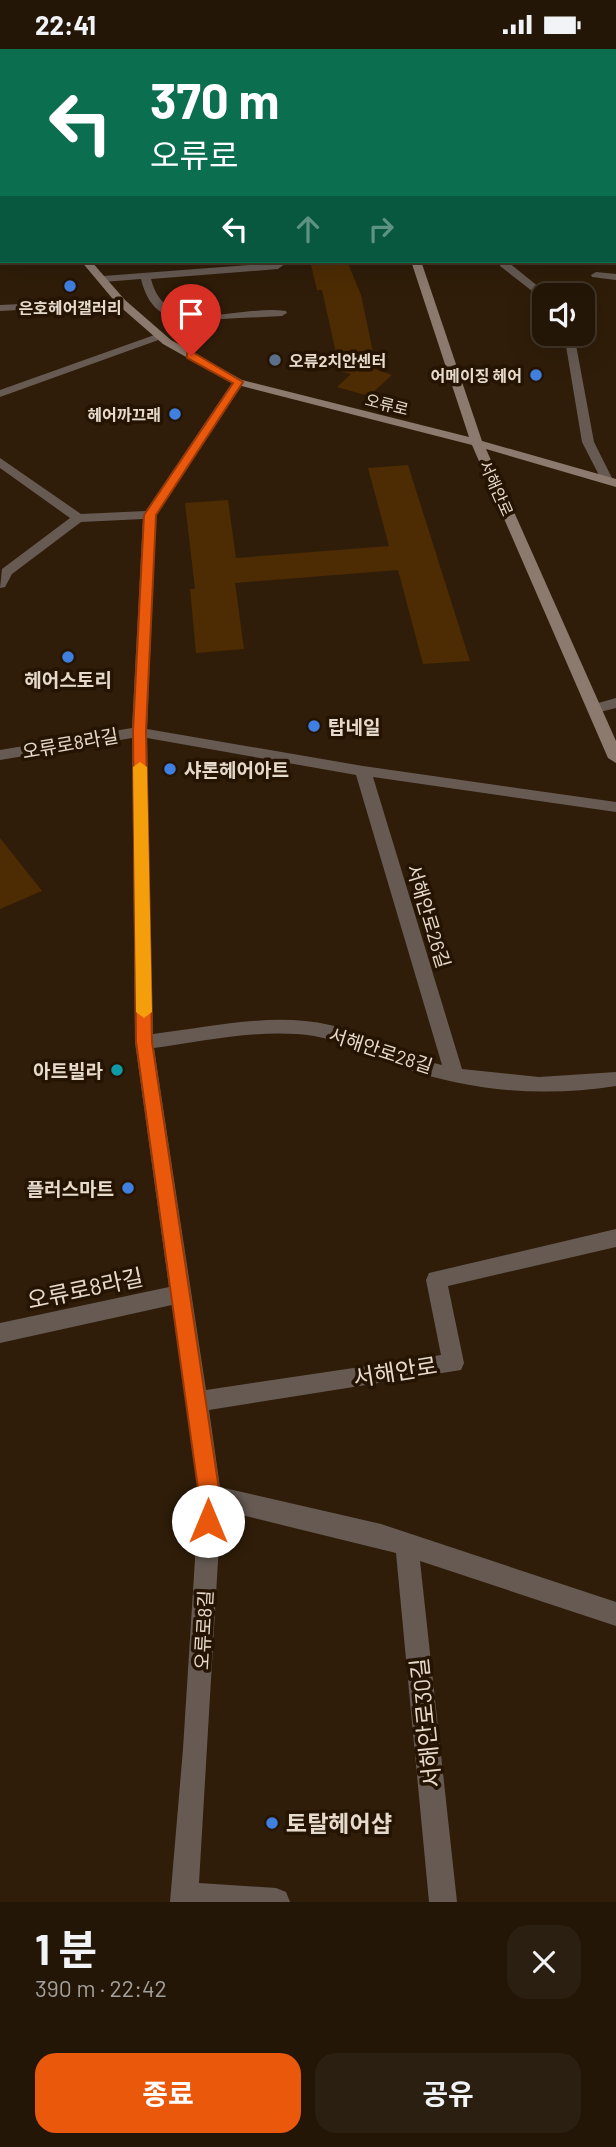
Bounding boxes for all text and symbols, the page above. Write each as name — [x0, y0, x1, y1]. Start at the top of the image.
text: 22:41 — [35, 9, 96, 40]
text: 370 m — [150, 70, 279, 129]
icon: left — [35, 77, 126, 168]
text: 오류로 — [150, 135, 238, 173]
icon: left — [216, 210, 254, 248]
icon: ahead — [289, 210, 327, 248]
icon: right — [362, 210, 400, 248]
marker: 은호헤어갤러리 — [62, 278, 78, 294]
map controls — [532, 283, 595, 346]
button: sound — [532, 283, 595, 346]
pin — [161, 284, 221, 356]
icon: arrive — [172, 295, 210, 333]
place label: 은호헤어갤러리 — [18, 298, 122, 317]
place label: 오류2치안센터 — [289, 351, 386, 370]
marker: 오류2치안센터 — [267, 352, 283, 368]
place label: 어메이징 헤어 — [430, 366, 522, 385]
marker: 어메이징 헤어 — [528, 367, 544, 383]
street label: 오류로 — [363, 389, 411, 419]
place label: 헤어까끄래 — [87, 405, 161, 424]
marker: 헤어까끄래 — [167, 406, 183, 422]
street label: 서해안로 — [476, 457, 518, 519]
marker: 헤어스토리 — [60, 649, 76, 665]
place label: 헤어스토리 — [24, 668, 112, 691]
place label: 탑네일 — [328, 715, 380, 738]
marker: 탑네일 — [306, 718, 322, 734]
street label: 오류로8라길 — [20, 723, 120, 763]
place label: 샤론헤어아트 — [184, 758, 289, 781]
marker: 샤론헤어아트 — [162, 761, 178, 777]
street label: 서해안로26길 — [402, 861, 456, 971]
street label: 서해안로28길 — [326, 1022, 436, 1078]
place label: 아트빌라 — [33, 1059, 104, 1082]
marker: 아트빌라 — [109, 1062, 125, 1078]
place label: 플러스마트 — [27, 1177, 114, 1200]
marker: 플러스마트 — [120, 1180, 136, 1196]
street label: 오류로8라길 — [24, 1262, 146, 1314]
street label: 서해안로 — [351, 1351, 439, 1391]
position arrow — [171, 1484, 245, 1558]
street label: 오류로8길 — [189, 1590, 217, 1670]
street label: 서해안로30길 — [404, 1657, 446, 1789]
place label: 토탈헤어샵 — [286, 1809, 392, 1837]
marker: 토탈헤어샵 — [264, 1815, 280, 1831]
text: 1 분 — [35, 1923, 97, 1973]
button: close — [507, 1925, 581, 1999]
text: 390 m · 22:42 — [35, 1974, 167, 2002]
button: 종료 — [35, 2053, 301, 2133]
button: 공유 — [315, 2053, 581, 2133]

